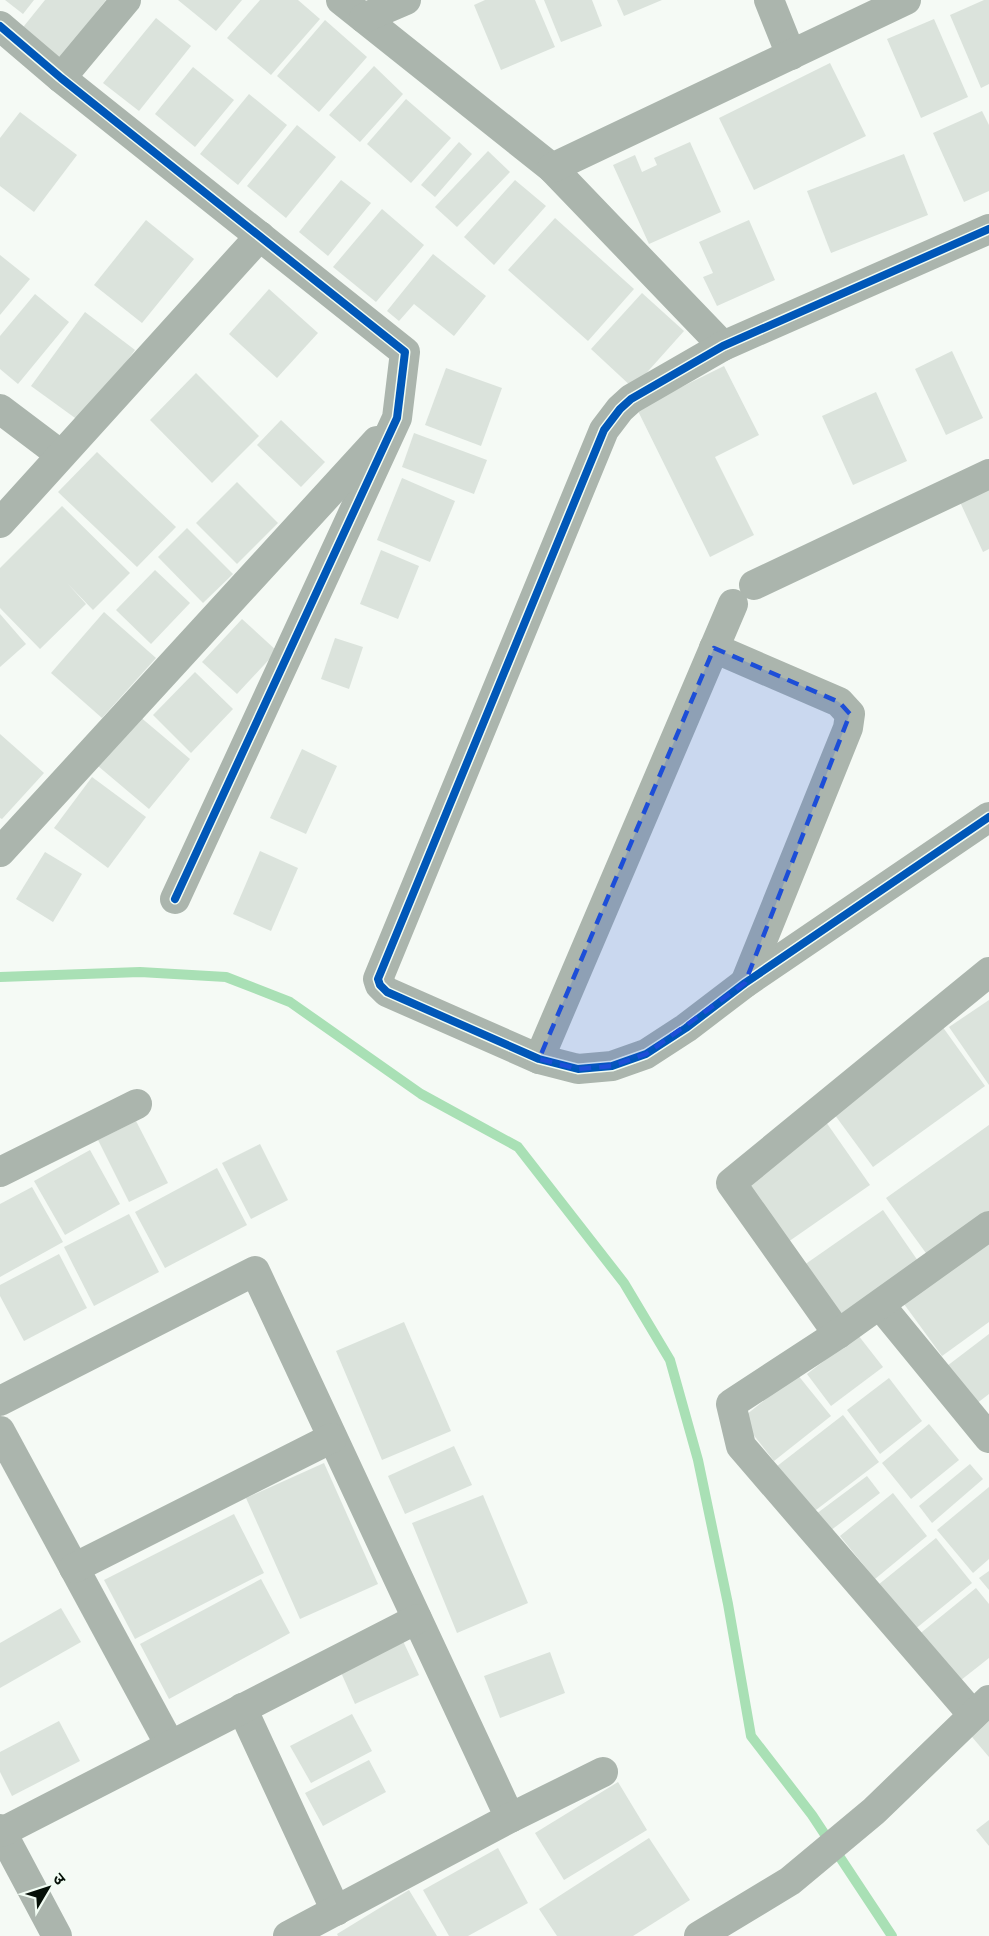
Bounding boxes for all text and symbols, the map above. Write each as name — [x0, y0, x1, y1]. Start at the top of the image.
north arrow — [18, 1858, 78, 1918]
text: उ — [48, 1869, 71, 1890]

